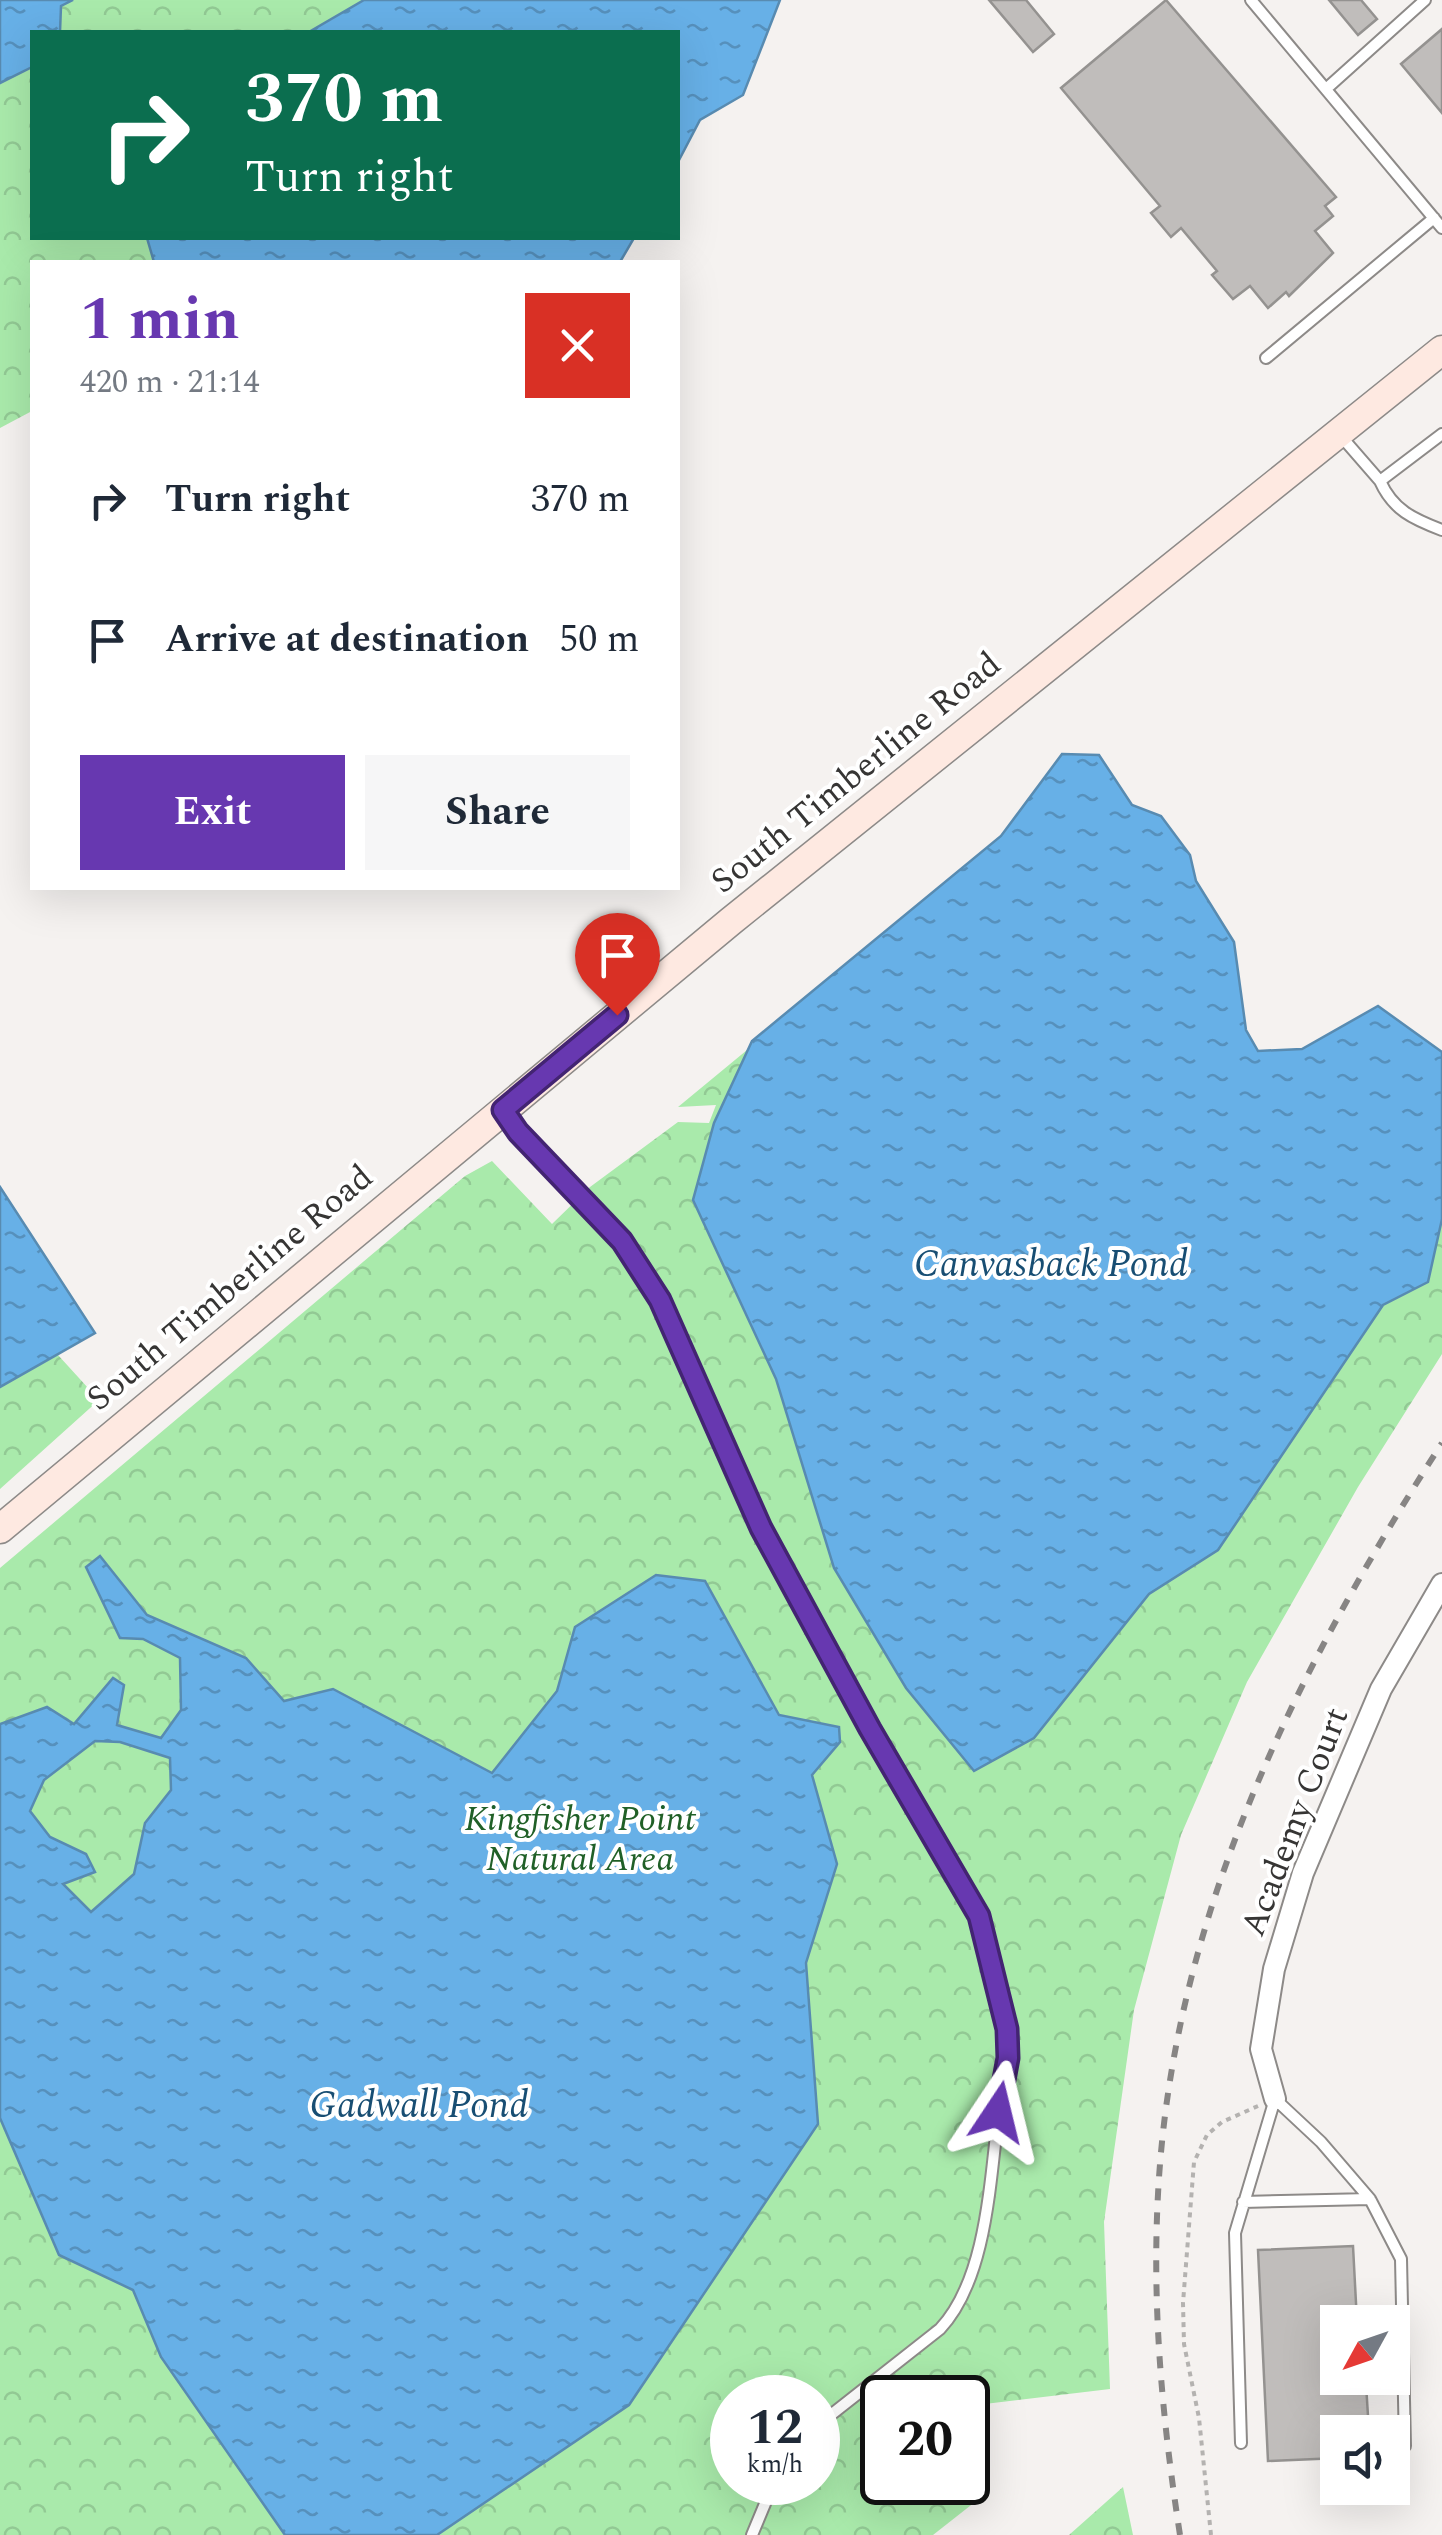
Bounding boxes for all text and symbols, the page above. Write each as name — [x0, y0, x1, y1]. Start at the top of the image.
text: 370 m — [245, 47, 443, 153]
icon: right — [80, 70, 210, 200]
text: Turn right — [245, 143, 454, 212]
text: 1 min — [80, 274, 240, 366]
button: close — [525, 293, 630, 398]
text: 420 m · 21:14 — [80, 358, 260, 407]
text: Turn right — [165, 471, 350, 529]
text: 370 m — [531, 471, 630, 529]
icon: right — [80, 473, 135, 528]
text: Arrive at destination — [165, 611, 529, 669]
text: 50 m — [559, 611, 639, 669]
icon: arrive — [80, 613, 135, 668]
street label: South Timberline Road — [699, 639, 1013, 907]
button: Exit — [80, 755, 345, 870]
button: Share — [365, 755, 630, 870]
pin — [575, 913, 660, 1016]
icon: arrive — [590, 928, 645, 983]
street label: South Timberline Road — [75, 1152, 385, 1424]
water label: Canvasback Pond — [914, 1236, 1188, 1294]
street label: Academy Court — [1227, 1700, 1363, 1944]
park label: Kingfisher Point Natural Area — [464, 1793, 697, 1886]
position arrow — [946, 2060, 1050, 2164]
water label: Gadwall Pond — [310, 2077, 528, 2135]
north arrow — [1320, 2305, 1410, 2395]
map controls — [1320, 2305, 1410, 2505]
speed limit sign: 20 — [860, 2375, 990, 2505]
text: 12 — [747, 2390, 803, 2466]
button: sound — [1320, 2415, 1410, 2505]
text: km/h — [747, 2446, 803, 2484]

